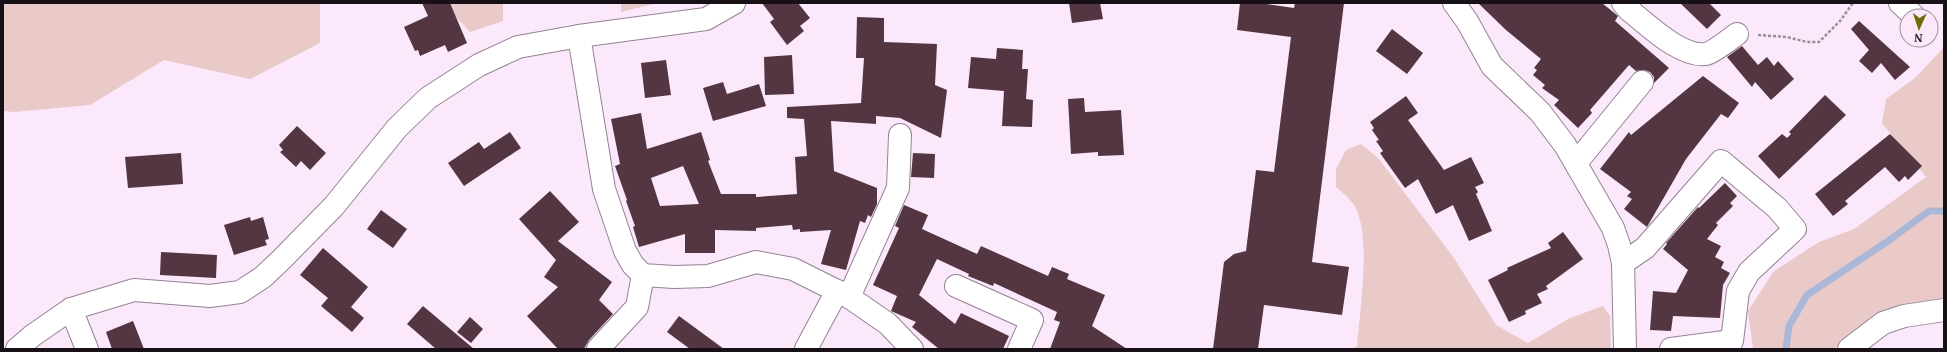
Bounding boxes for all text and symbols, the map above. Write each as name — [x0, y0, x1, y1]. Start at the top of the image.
north arrow — [1899, 8, 1939, 48]
text: N — [1913, 31, 1923, 45]

